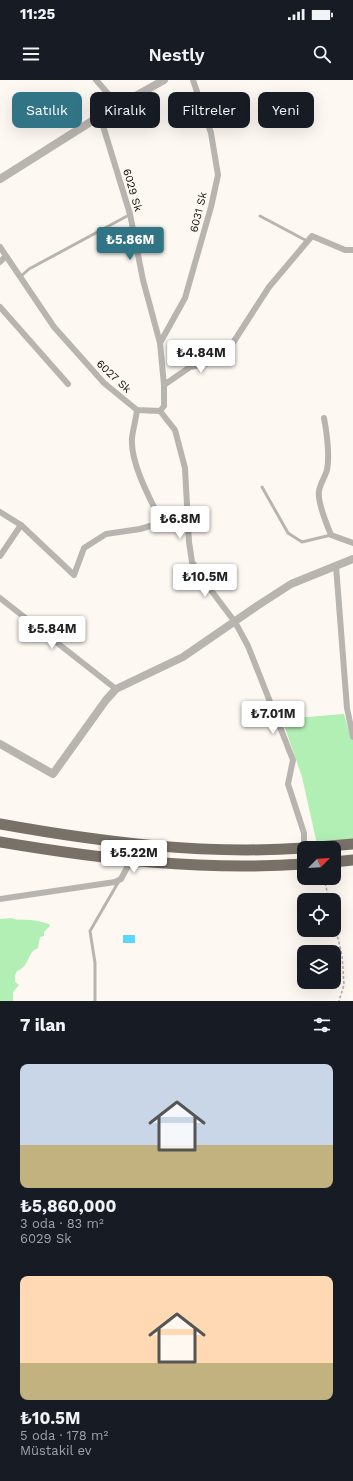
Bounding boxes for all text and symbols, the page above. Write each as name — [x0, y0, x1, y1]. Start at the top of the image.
text: 11:25 — [20, 5, 55, 23]
icon: menu — [20, 43, 42, 65]
icon: search — [311, 43, 333, 65]
text: Nestly — [148, 44, 205, 65]
chip: Satılık — [12, 92, 82, 128]
chip: Kiralık — [90, 92, 160, 128]
chip: Filtreler — [168, 92, 250, 128]
chip: Yeni — [258, 92, 314, 128]
street label: 6029 Sk — [120, 167, 145, 213]
street label: 6031 Sk — [187, 191, 210, 234]
pin: ₺5.86M — [97, 227, 163, 261]
text: ₺5.86M — [106, 232, 154, 247]
pin: ₺4.84M — [168, 340, 234, 374]
text: ₺4.84M — [176, 345, 226, 360]
street label: 6027 Sk — [94, 357, 134, 396]
pin: ₺6.8M — [152, 506, 208, 540]
text: ₺6.8M — [160, 511, 200, 526]
pin: ₺10.5M — [172, 564, 238, 598]
text: ₺10.5M — [182, 569, 228, 584]
pin: ₺5.84M — [19, 616, 85, 650]
text: ₺5.84M — [28, 621, 76, 636]
pin: ₺7.01M — [240, 701, 306, 735]
text: ₺7.01M — [250, 706, 296, 721]
pin: ₺5.22M — [101, 840, 167, 874]
north arrow — [297, 841, 341, 885]
map controls — [297, 841, 341, 989]
text: ₺5.22M — [110, 845, 158, 860]
button: locate — [297, 893, 341, 937]
button: layers — [297, 945, 341, 989]
icon: filters — [311, 1014, 333, 1036]
text: 7 ilan — [20, 1015, 66, 1035]
icon: home — [141, 1090, 213, 1162]
text: ₺5,860,000 — [20, 1196, 116, 1216]
text: 3 oda · 83 m² — [20, 1216, 104, 1231]
text: 6029 Sk — [20, 1231, 72, 1246]
icon: home — [141, 1302, 213, 1374]
text: ₺10.5M — [20, 1408, 80, 1428]
text: 5 oda · 178 m² — [20, 1428, 108, 1443]
text: Müstakil ev — [20, 1443, 92, 1458]

